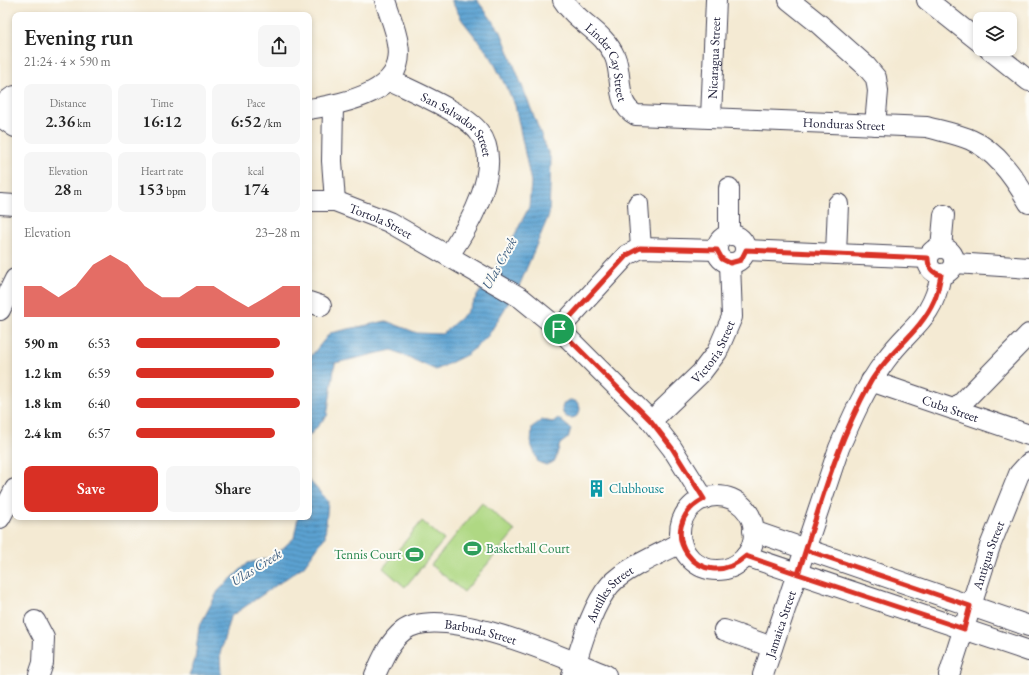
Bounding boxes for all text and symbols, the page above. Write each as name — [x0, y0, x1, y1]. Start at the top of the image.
map controls — [973, 12, 1017, 56]
button: layers — [973, 12, 1017, 56]
street label: Nicaragua Street — [704, 17, 724, 100]
street label: Linder Cay Street — [582, 19, 631, 104]
text: Evening run — [24, 23, 133, 52]
button: share — [258, 25, 300, 67]
text: 21:24 · 4 × 590 m — [24, 53, 111, 70]
street label: San Salvador Street — [418, 88, 496, 158]
text: Distance — [50, 96, 86, 110]
text: Time — [151, 96, 173, 110]
text: Pace — [247, 96, 265, 110]
text: 2.36 — [45, 110, 75, 132]
text: 16:12 — [142, 110, 182, 132]
text: 6:52 — [230, 110, 261, 132]
street label: Honduras Street — [802, 114, 885, 134]
text: km — [75, 116, 91, 130]
text: /km — [261, 116, 282, 130]
text: Elevation — [48, 164, 88, 178]
text: Heart rate — [141, 164, 183, 178]
text: kcal — [248, 164, 264, 178]
text: 28 — [54, 178, 71, 200]
text: 153 — [138, 178, 164, 200]
text: 174 — [243, 178, 269, 200]
text: m — [71, 184, 82, 198]
text: bpm — [164, 184, 186, 198]
street label: Tortola Street — [347, 199, 416, 243]
text: Elevation — [24, 224, 71, 241]
text: 23–28 m — [255, 224, 300, 241]
water label: Ulas Creek — [477, 233, 521, 292]
pin — [542, 312, 576, 346]
icon: arrive — [548, 318, 570, 340]
street label: Victoria Street — [688, 318, 739, 387]
text: 590 m — [24, 335, 58, 352]
text: 6:53 — [88, 335, 110, 352]
text: 1.2 km — [24, 365, 62, 382]
text: 6:59 — [88, 365, 110, 382]
street label: Cuba Street — [920, 391, 981, 426]
text: 1.8 km — [24, 395, 62, 412]
text: 6:40 — [88, 395, 110, 412]
text: 2.4 km — [24, 425, 62, 442]
text: 6:57 — [88, 425, 110, 442]
button: Save — [24, 466, 158, 512]
button: Share — [166, 466, 300, 512]
building icon: Clubhouse — [586, 478, 606, 498]
place label: Clubhouse — [609, 480, 664, 497]
street label: Antigua Street — [968, 518, 1008, 593]
sports icon: Basketball Court — [463, 538, 483, 558]
place label: Basketball Court — [486, 540, 570, 557]
water label: Ulas Creek — [227, 544, 285, 590]
sports icon: Tennis Court — [404, 544, 424, 564]
place label: Tennis Court — [334, 546, 401, 563]
street label: Antilles Street — [582, 561, 637, 626]
street label: Jamaica Street — [761, 588, 800, 661]
street label: Barbuda Street — [444, 615, 519, 649]

